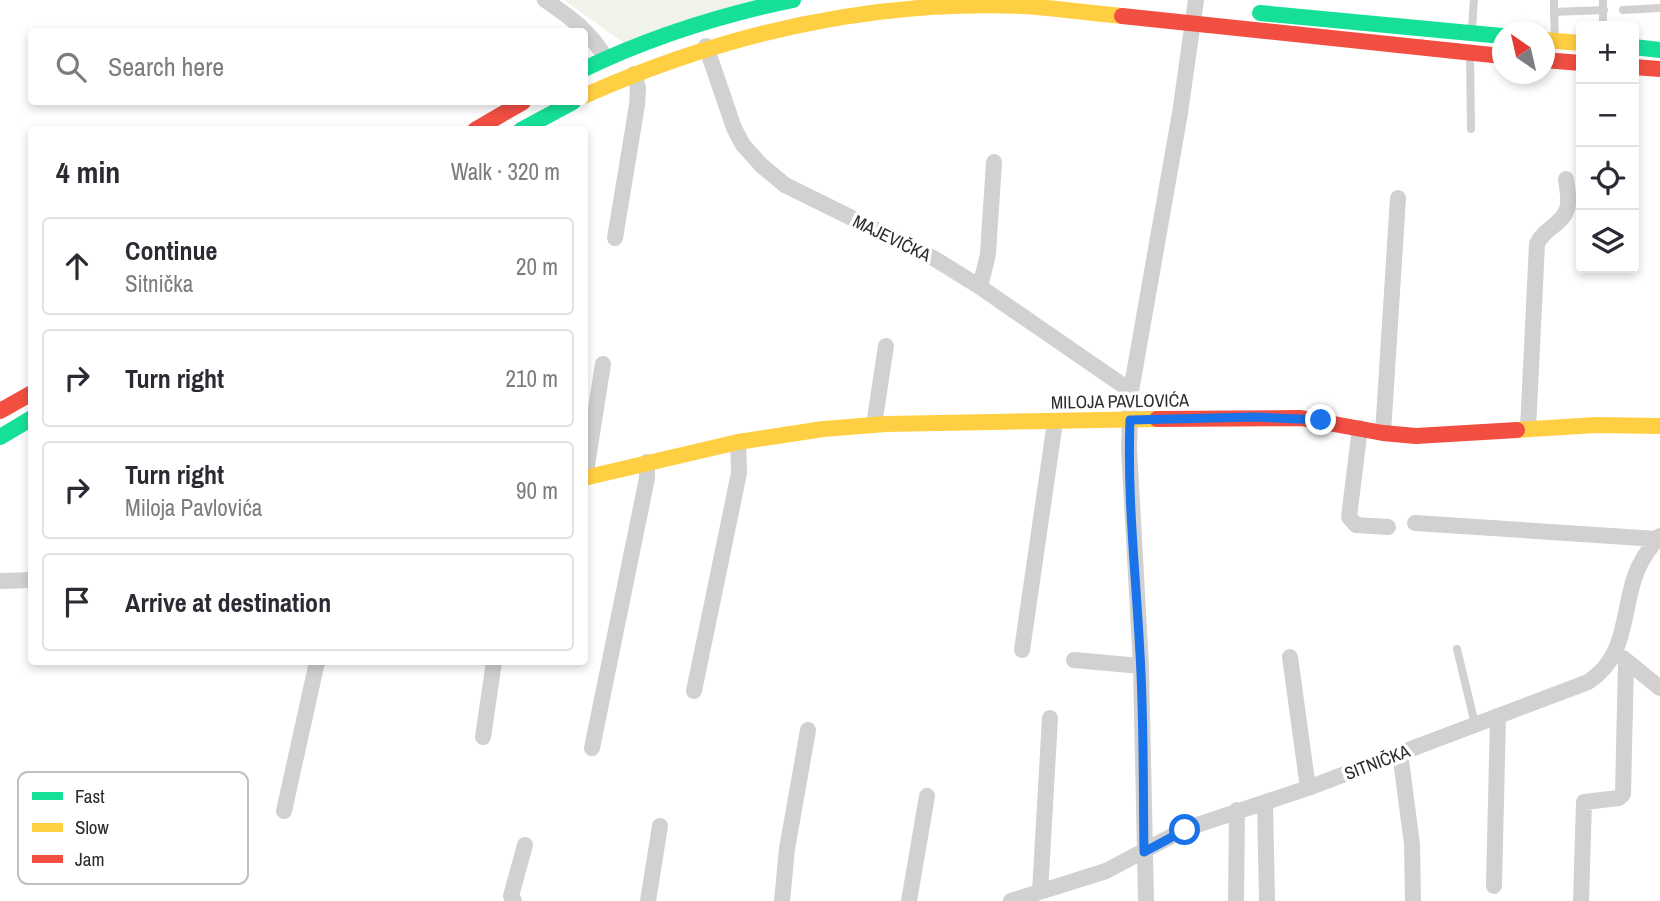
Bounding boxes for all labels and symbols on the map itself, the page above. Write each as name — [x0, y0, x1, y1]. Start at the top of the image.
north arrow — [1492, 21, 1555, 84]
street label: MAJEVIČKA — [849, 208, 935, 268]
street label: MILOJA PAVLOVIĆA — [1051, 387, 1189, 415]
route end — [1305, 404, 1336, 435]
street label: SITNIČKA — [1341, 738, 1413, 786]
legend — [18, 772, 248, 884]
text: Fast — [75, 783, 105, 809]
text: Slow — [75, 814, 110, 840]
route start — [1169, 814, 1200, 845]
text: Jam — [75, 846, 104, 872]

